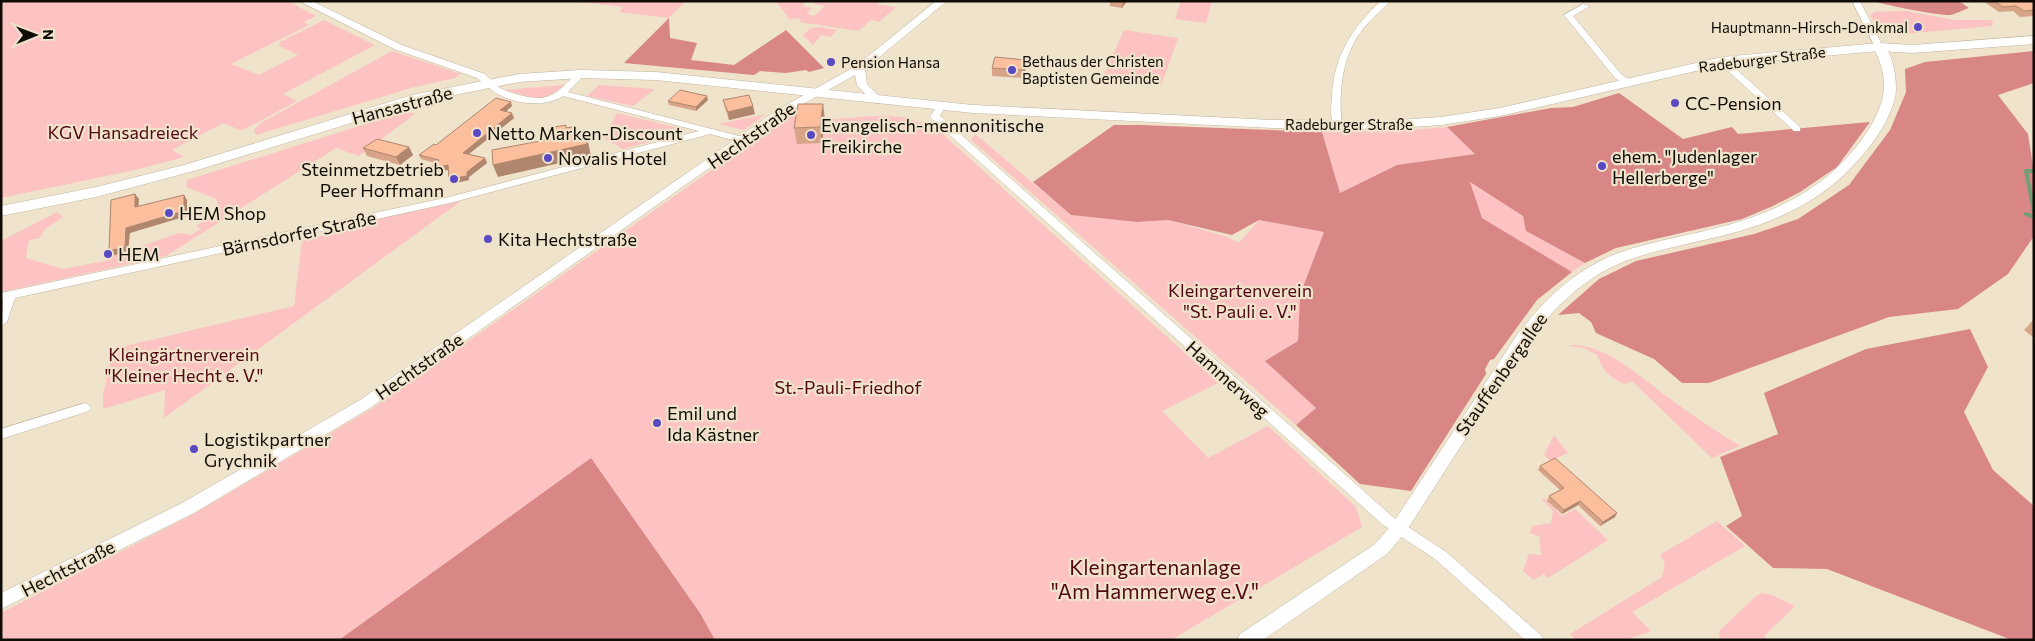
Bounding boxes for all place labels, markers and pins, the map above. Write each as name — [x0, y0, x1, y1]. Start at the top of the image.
place label: Hauptmann-Hirsch-Denkmal — [1711, 18, 1908, 36]
marker: Hauptmann-Hirsch-Denkmal — [1912, 21, 1924, 33]
place label: Bethaus der Christen Baptisten Gemeinde — [1022, 52, 1164, 87]
place label: Pension Hansa — [841, 53, 940, 71]
marker: Pension Hansa — [825, 56, 837, 68]
marker: Bethaus der Christen Baptisten Gemeinde — [1006, 64, 1018, 76]
place label: CC-Pension — [1685, 92, 1782, 114]
marker: CC-Pension — [1669, 97, 1681, 109]
place label: Evangelisch-mennonitische Freikirche — [821, 114, 1044, 157]
place label: Netto Marken-Discount — [487, 122, 683, 144]
marker: Netto Marken-Discount — [471, 127, 483, 139]
marker: Evangelisch-mennonitische Freikirche — [805, 129, 817, 141]
place label: ehem. "Judenlager Hellerberge" — [1612, 145, 1757, 188]
place label: Novalis Hotel — [558, 147, 667, 169]
marker: Novalis Hotel — [542, 152, 554, 164]
place label: Steinmetzbetrieb Peer Hoffmann — [301, 158, 444, 201]
marker: ehem. "Judenlager Hellerberge" — [1596, 160, 1608, 172]
marker: Steinmetzbetrieb Peer Hoffmann — [448, 173, 460, 185]
place label: HEM Shop — [179, 202, 266, 224]
marker: HEM Shop — [163, 207, 175, 219]
place label: Kita Hechtstraße — [498, 228, 637, 250]
marker: Kita Hechtstraße — [482, 233, 494, 245]
place label: HEM — [118, 243, 159, 265]
marker: HEM — [102, 248, 114, 260]
place label: Emil und Ida Kästner — [667, 402, 759, 445]
marker: Emil und Ida Kästner — [651, 417, 663, 429]
place label: Logistikpartner Grychnik — [204, 428, 331, 471]
marker: Logistikpartner Grychnik — [188, 443, 200, 455]

